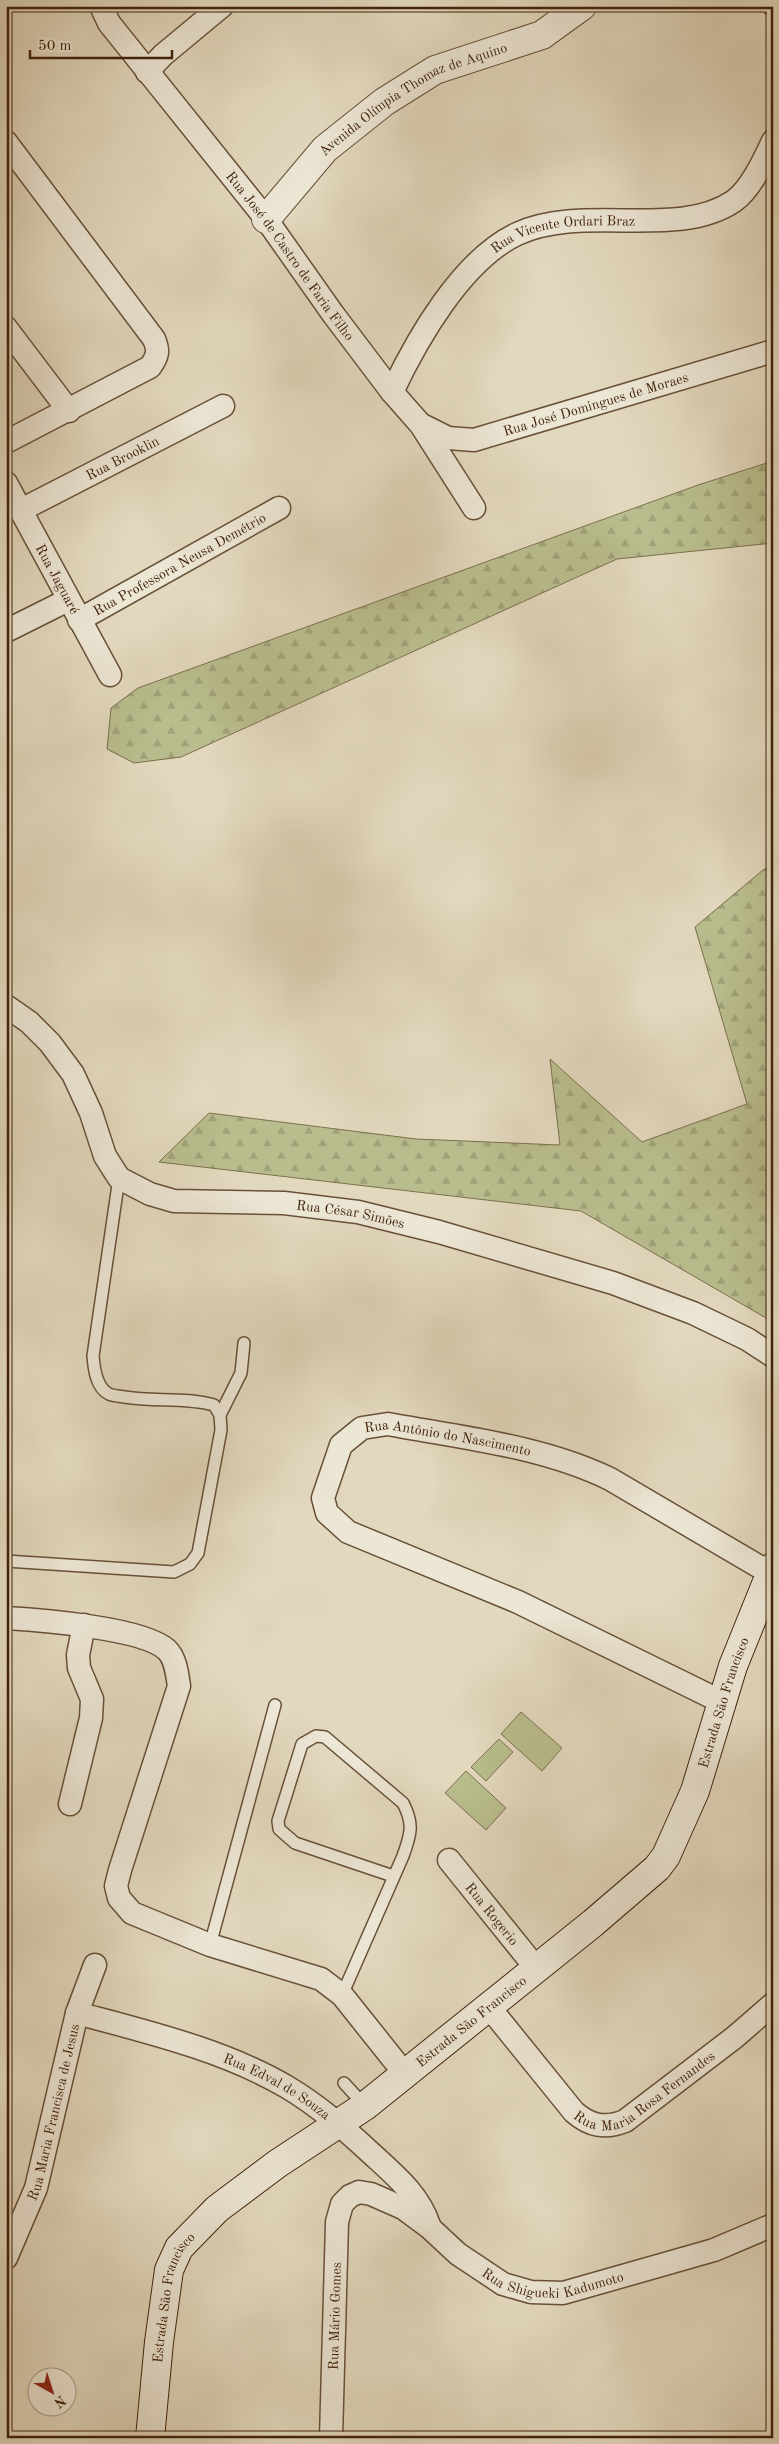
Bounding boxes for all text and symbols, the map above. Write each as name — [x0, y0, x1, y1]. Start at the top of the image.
scale bar — [30, 28, 172, 60]
text: 50 m — [38, 39, 72, 54]
street label: Avenida Olímpia Thomaz de Aquino — [317, 41, 509, 159]
street label: Rua José de Castro de Faria Filho — [223, 169, 356, 343]
street label: Rua Vicente Ordari Braz — [488, 214, 635, 256]
street label: Rua José Domingues de Moraes — [502, 371, 690, 439]
street label: Rua Brooklin — [84, 434, 162, 483]
street label: Rua Professora Neusa Demétrio — [91, 511, 269, 619]
street label: Rua Jaguaré — [33, 542, 82, 617]
street label: Rua César Simões — [295, 1199, 406, 1231]
street label: Rua Antônio do Nascimento — [363, 1418, 533, 1459]
street label: Estrada São Francisco — [696, 1635, 752, 1770]
street label: Rua Rogerio — [462, 1880, 521, 1948]
street label: Estrada São Francisco — [414, 1973, 529, 2070]
street label: Rua Maria Francisca de Jesus — [25, 2023, 82, 2203]
street label: Rua Maria Rosa Fernandes — [571, 2049, 718, 2134]
street label: Rua Edval de Souza — [221, 2052, 333, 2123]
street label: Estrada São Francisco — [151, 2230, 198, 2363]
street label: Rua Mário Gomes — [327, 2262, 344, 2370]
street label: Rua Shigueki Kadumoto — [479, 2266, 625, 2301]
north arrow — [28, 2366, 78, 2416]
text: N — [51, 2393, 68, 2410]

